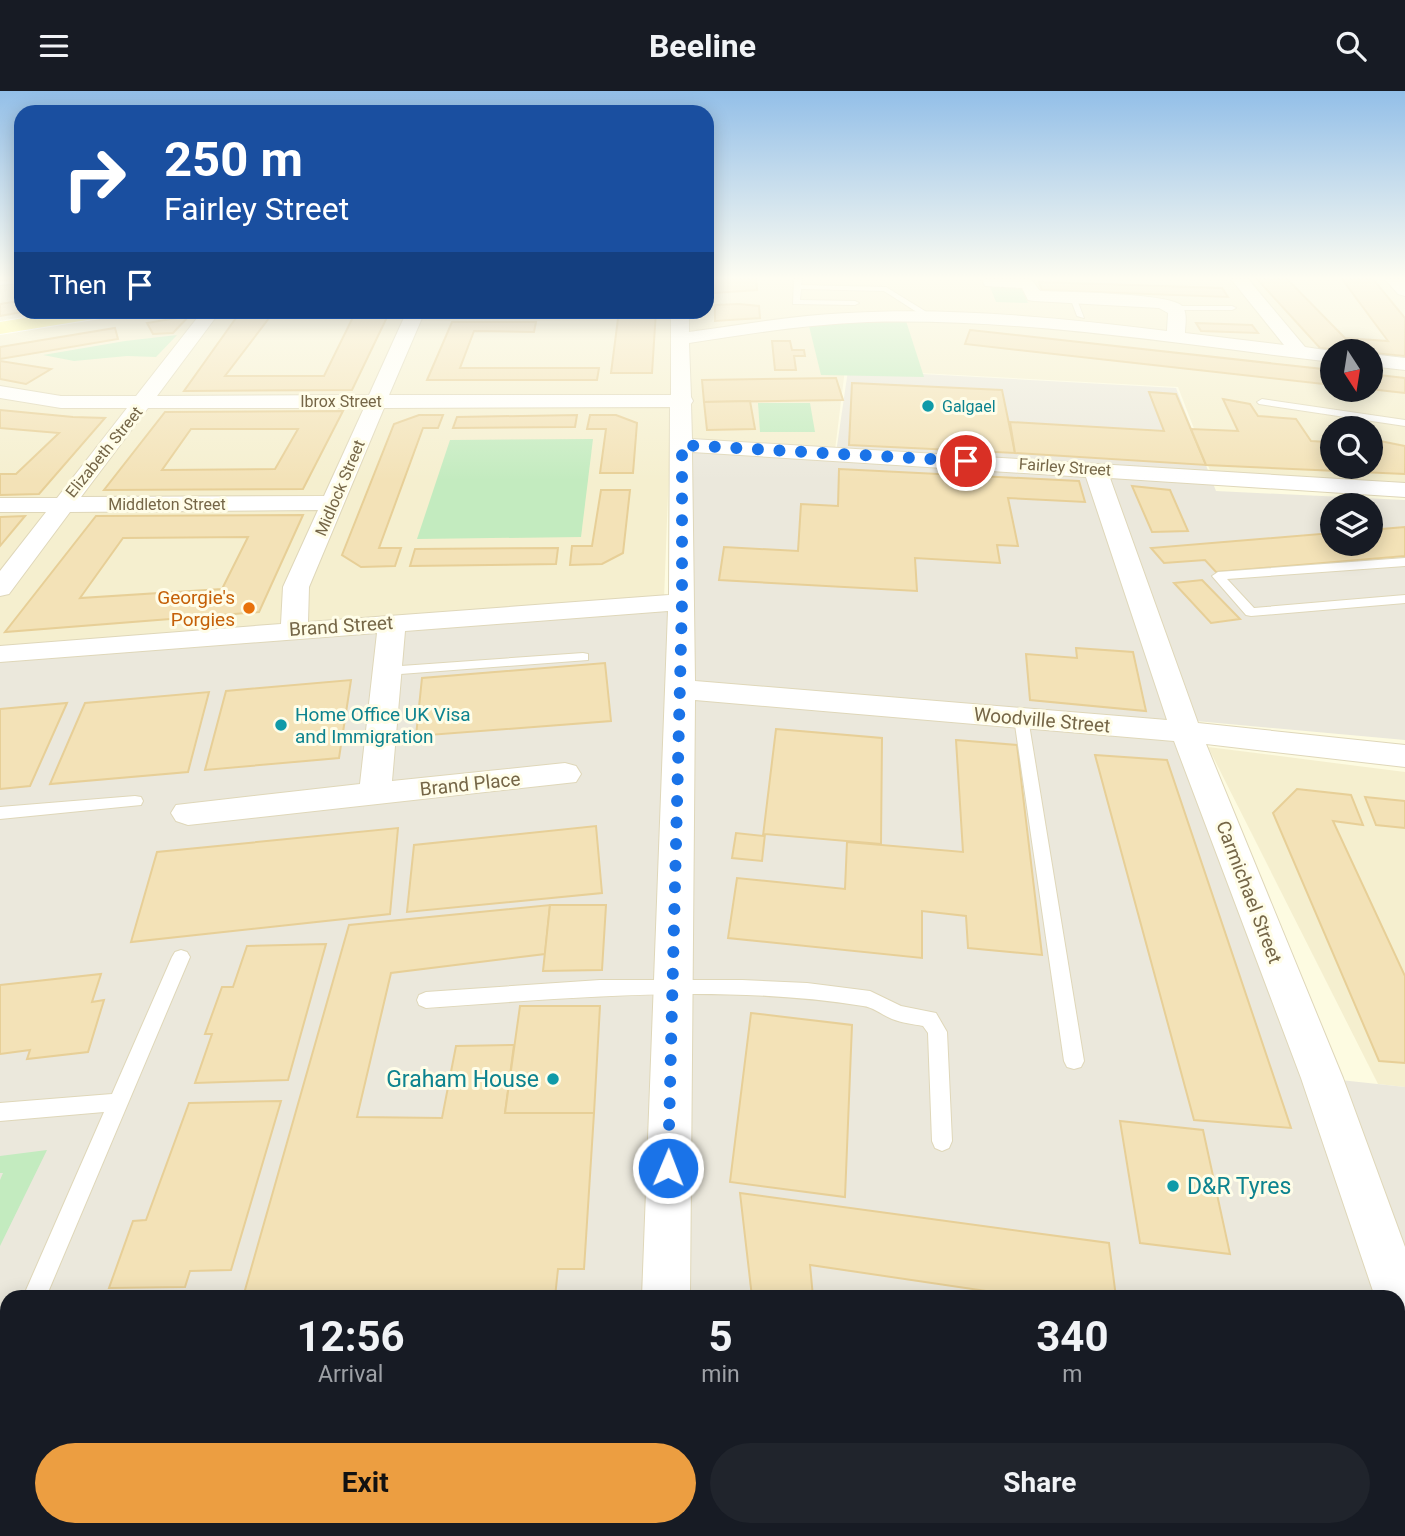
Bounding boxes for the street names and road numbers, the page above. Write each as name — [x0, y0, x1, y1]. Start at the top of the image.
street label: Ibrox Street — [300, 392, 382, 411]
street label: Elizabeth Street — [62, 403, 146, 501]
street label: Midlock Street — [311, 437, 369, 539]
street label: Fairley Street — [1018, 454, 1112, 480]
street label: Middleton Street — [108, 495, 226, 514]
street label: Brand Street — [288, 611, 394, 641]
street label: Woodville Street — [973, 703, 1111, 737]
street label: Brand Place — [419, 767, 521, 801]
street label: Carmichael Street — [1211, 818, 1287, 966]

